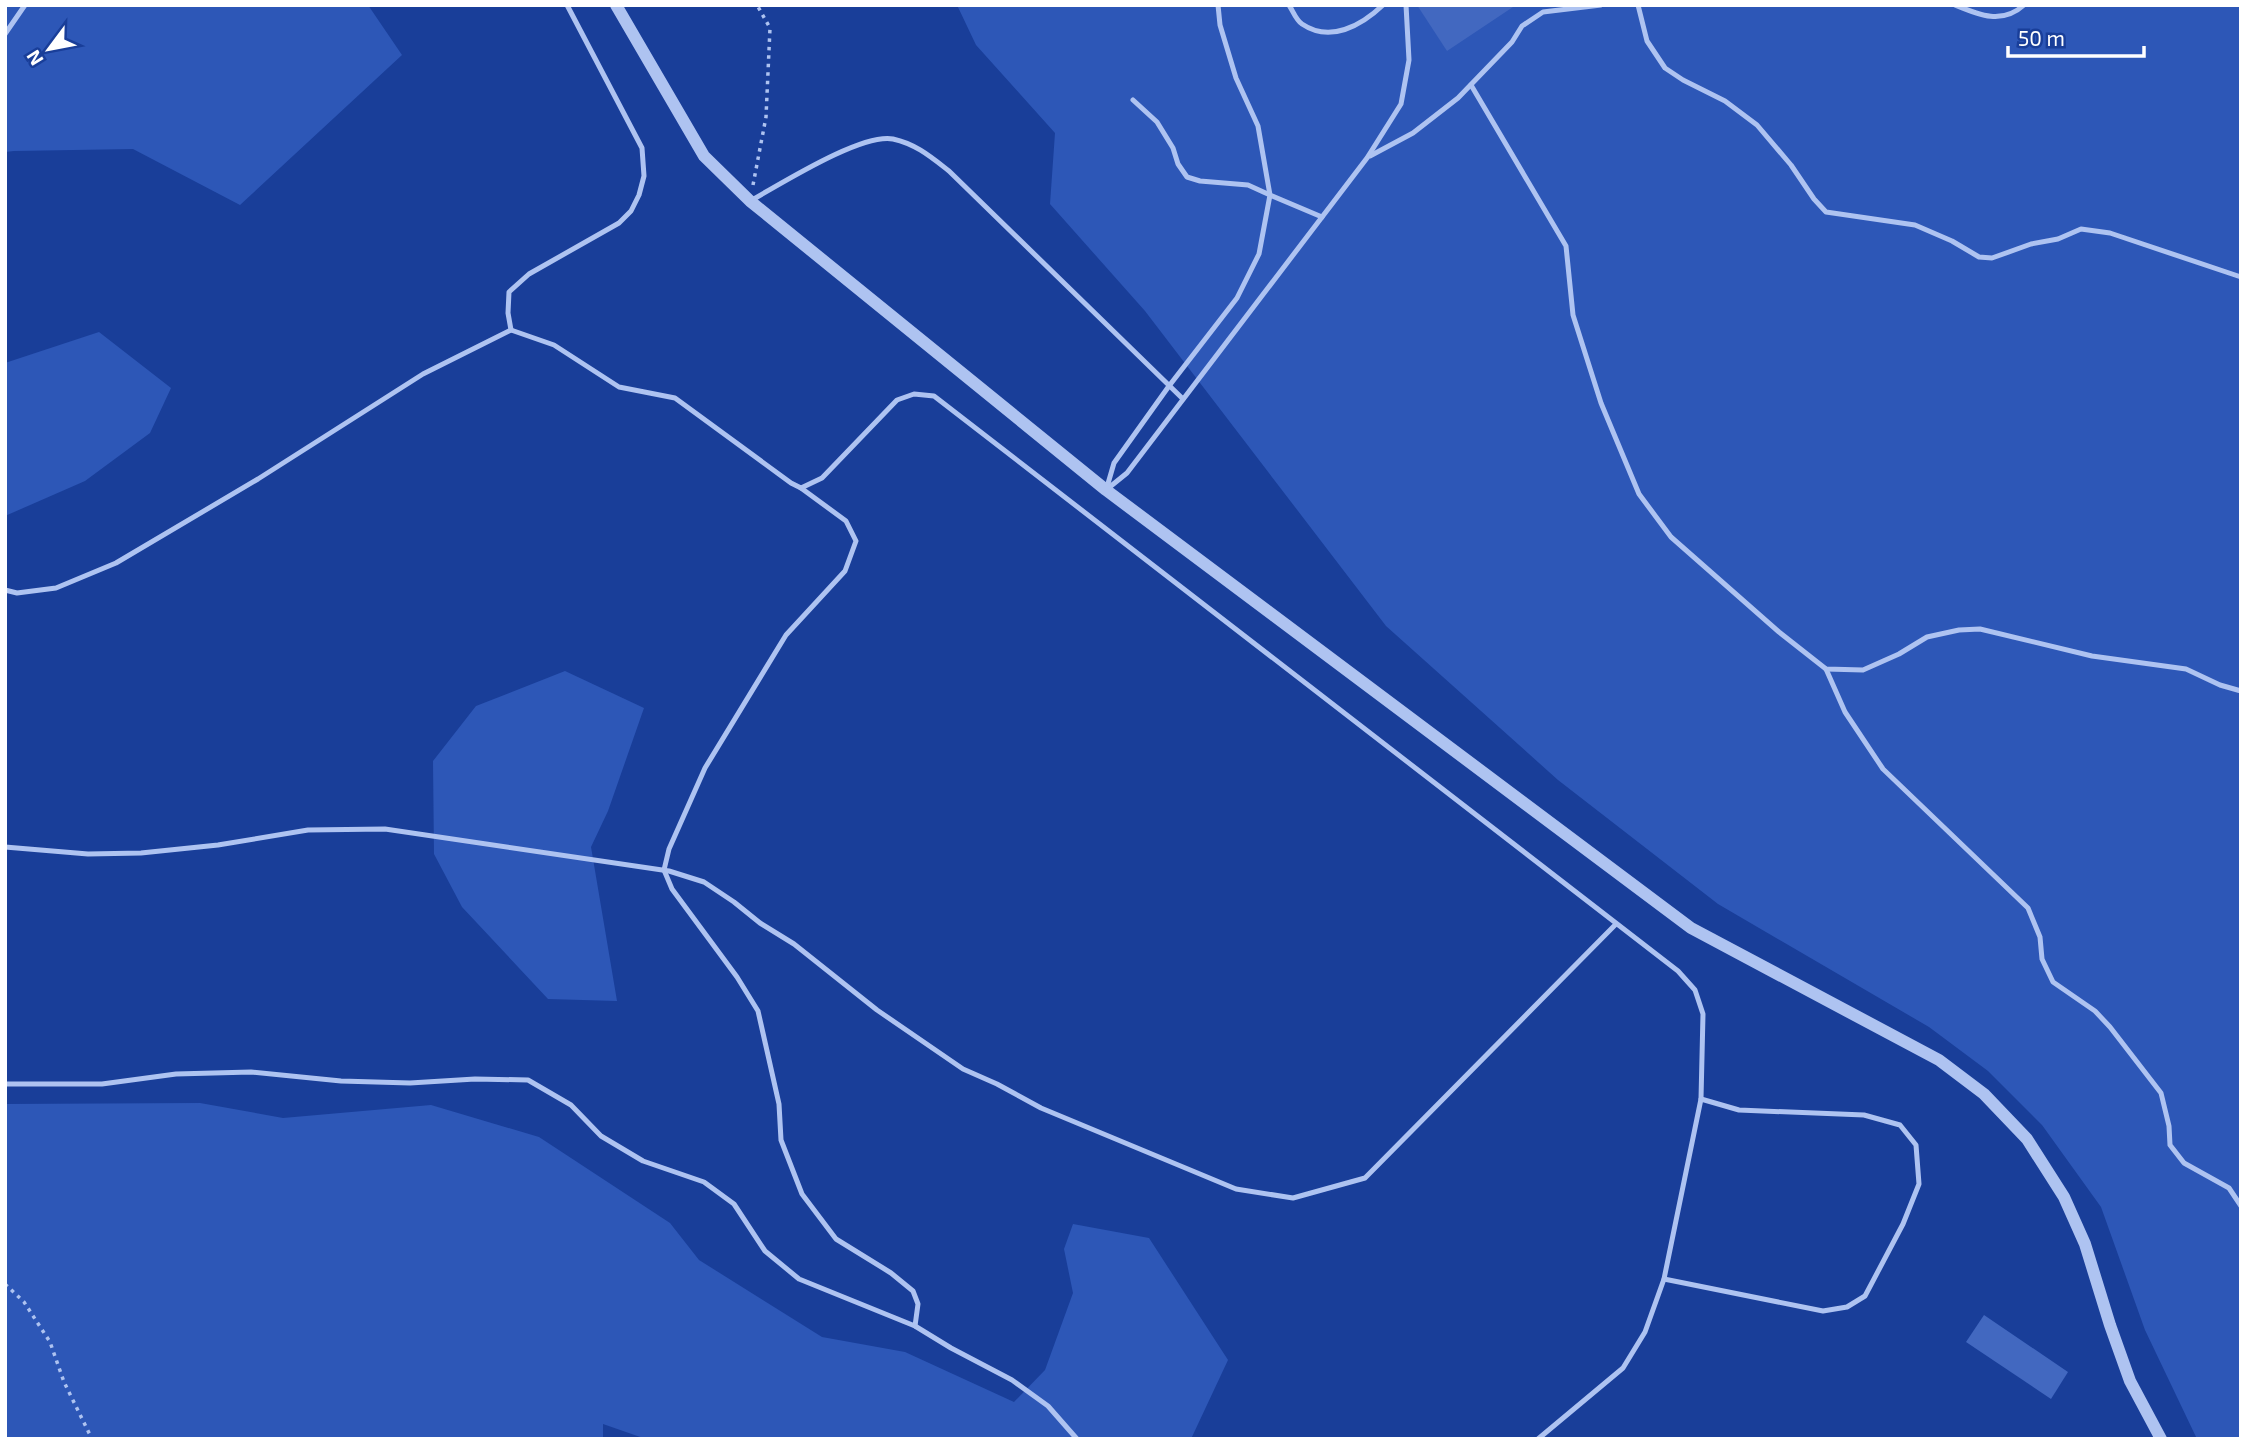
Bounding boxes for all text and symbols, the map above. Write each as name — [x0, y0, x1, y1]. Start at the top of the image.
north arrow — [14, 14, 84, 84]
scale bar — [2008, 14, 2144, 58]
text: 50 m — [2018, 25, 2065, 50]
text: N — [21, 46, 48, 70]

